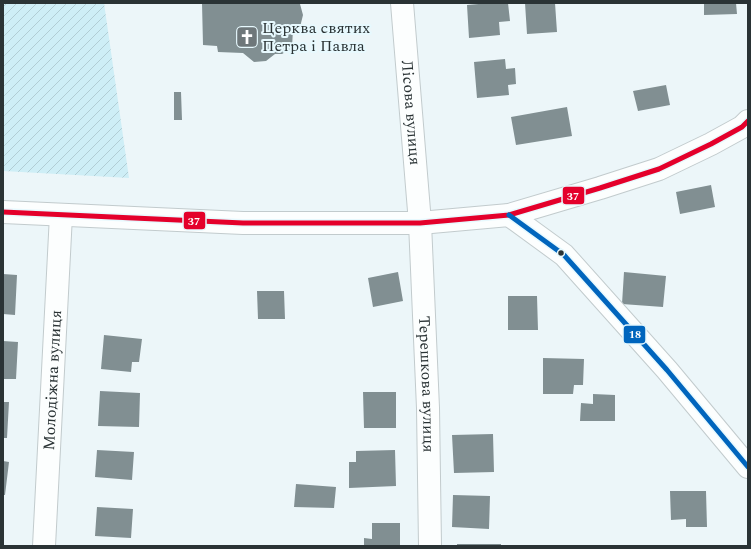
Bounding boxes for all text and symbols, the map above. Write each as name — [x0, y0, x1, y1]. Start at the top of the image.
place label: Церква святих Петра і Павла — [262, 16, 370, 58]
church icon: Церква святих Петра і Павла — [234, 24, 260, 50]
street label: Лісова вулиця — [395, 59, 427, 166]
line badge: 37 — [562, 186, 585, 205]
text: 37 — [567, 188, 579, 205]
line badge: 37 — [183, 211, 206, 230]
text: 37 — [188, 213, 200, 230]
unlabelled marker — [556, 248, 566, 258]
street label: Молодіжна вулиця — [37, 309, 68, 451]
street label: Терешкова вулиця — [412, 315, 441, 453]
line badge: 18 — [623, 325, 646, 344]
text: 18 — [629, 326, 641, 343]

